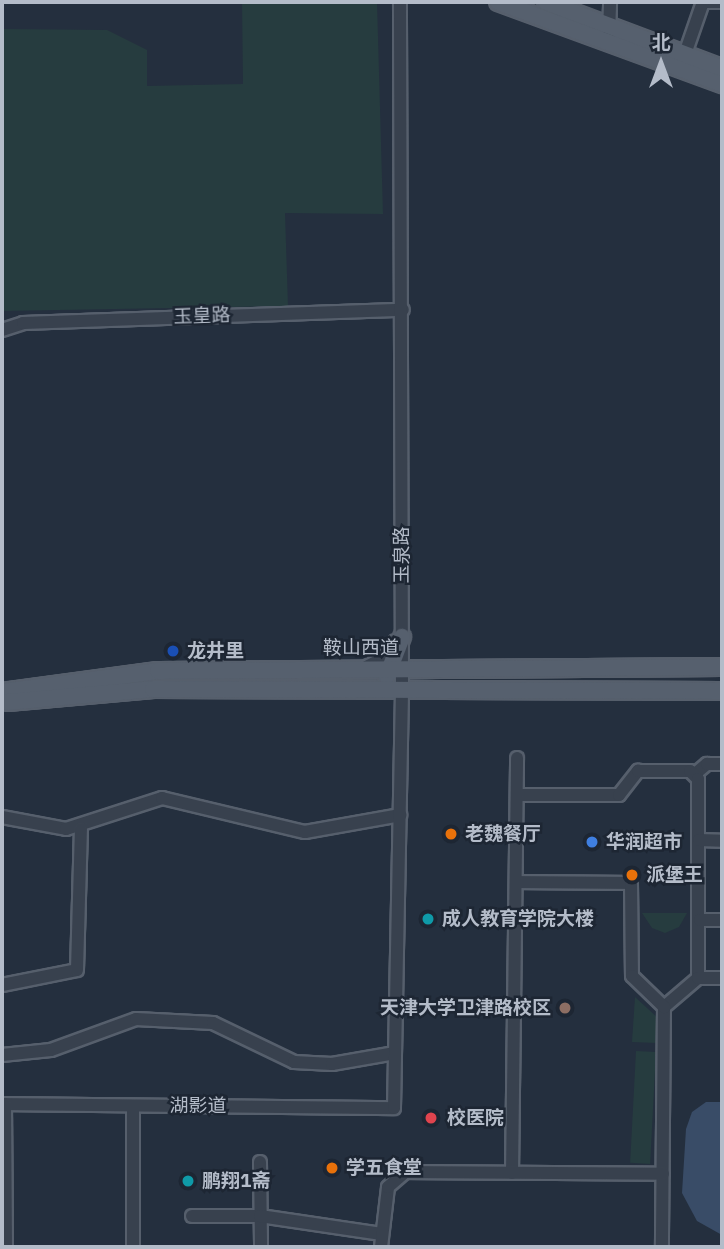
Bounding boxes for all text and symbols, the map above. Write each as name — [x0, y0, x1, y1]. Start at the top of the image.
north arrow — [626, 28, 696, 98]
text: 北 — [651, 30, 671, 54]
street label: 玉皇路 — [173, 304, 231, 328]
street label: 玉泉路 — [391, 527, 413, 583]
street label: 鞍山西道 — [323, 637, 399, 659]
place label: 龙井里 — [187, 640, 244, 662]
marker: 龙井里 — [165, 643, 181, 659]
place label: 老魏餐厅 — [465, 823, 541, 845]
marker: 老魏餐厅 — [443, 826, 459, 842]
place label: 华润超市 — [606, 831, 682, 853]
marker: 华润超市 — [584, 834, 600, 850]
place label: 派堡王 — [646, 864, 703, 886]
marker: 派堡王 — [624, 867, 640, 883]
place label: 成人教育学院大楼 — [442, 908, 594, 930]
marker: 成人教育学院大楼 — [420, 911, 436, 927]
place label: 天津大学卫津路校区 — [380, 997, 551, 1019]
marker: 天津大学卫津路校区 — [557, 1000, 573, 1016]
street label: 湖影道 — [170, 1095, 226, 1117]
place label: 校医院 — [447, 1107, 504, 1129]
marker: 校医院 — [421, 1108, 441, 1128]
place label: 学五食堂 — [346, 1157, 422, 1179]
marker: 学五食堂 — [324, 1160, 340, 1176]
place label: 鹏翔1斋 — [202, 1170, 270, 1192]
marker: 鹏翔1斋 — [180, 1173, 196, 1189]

